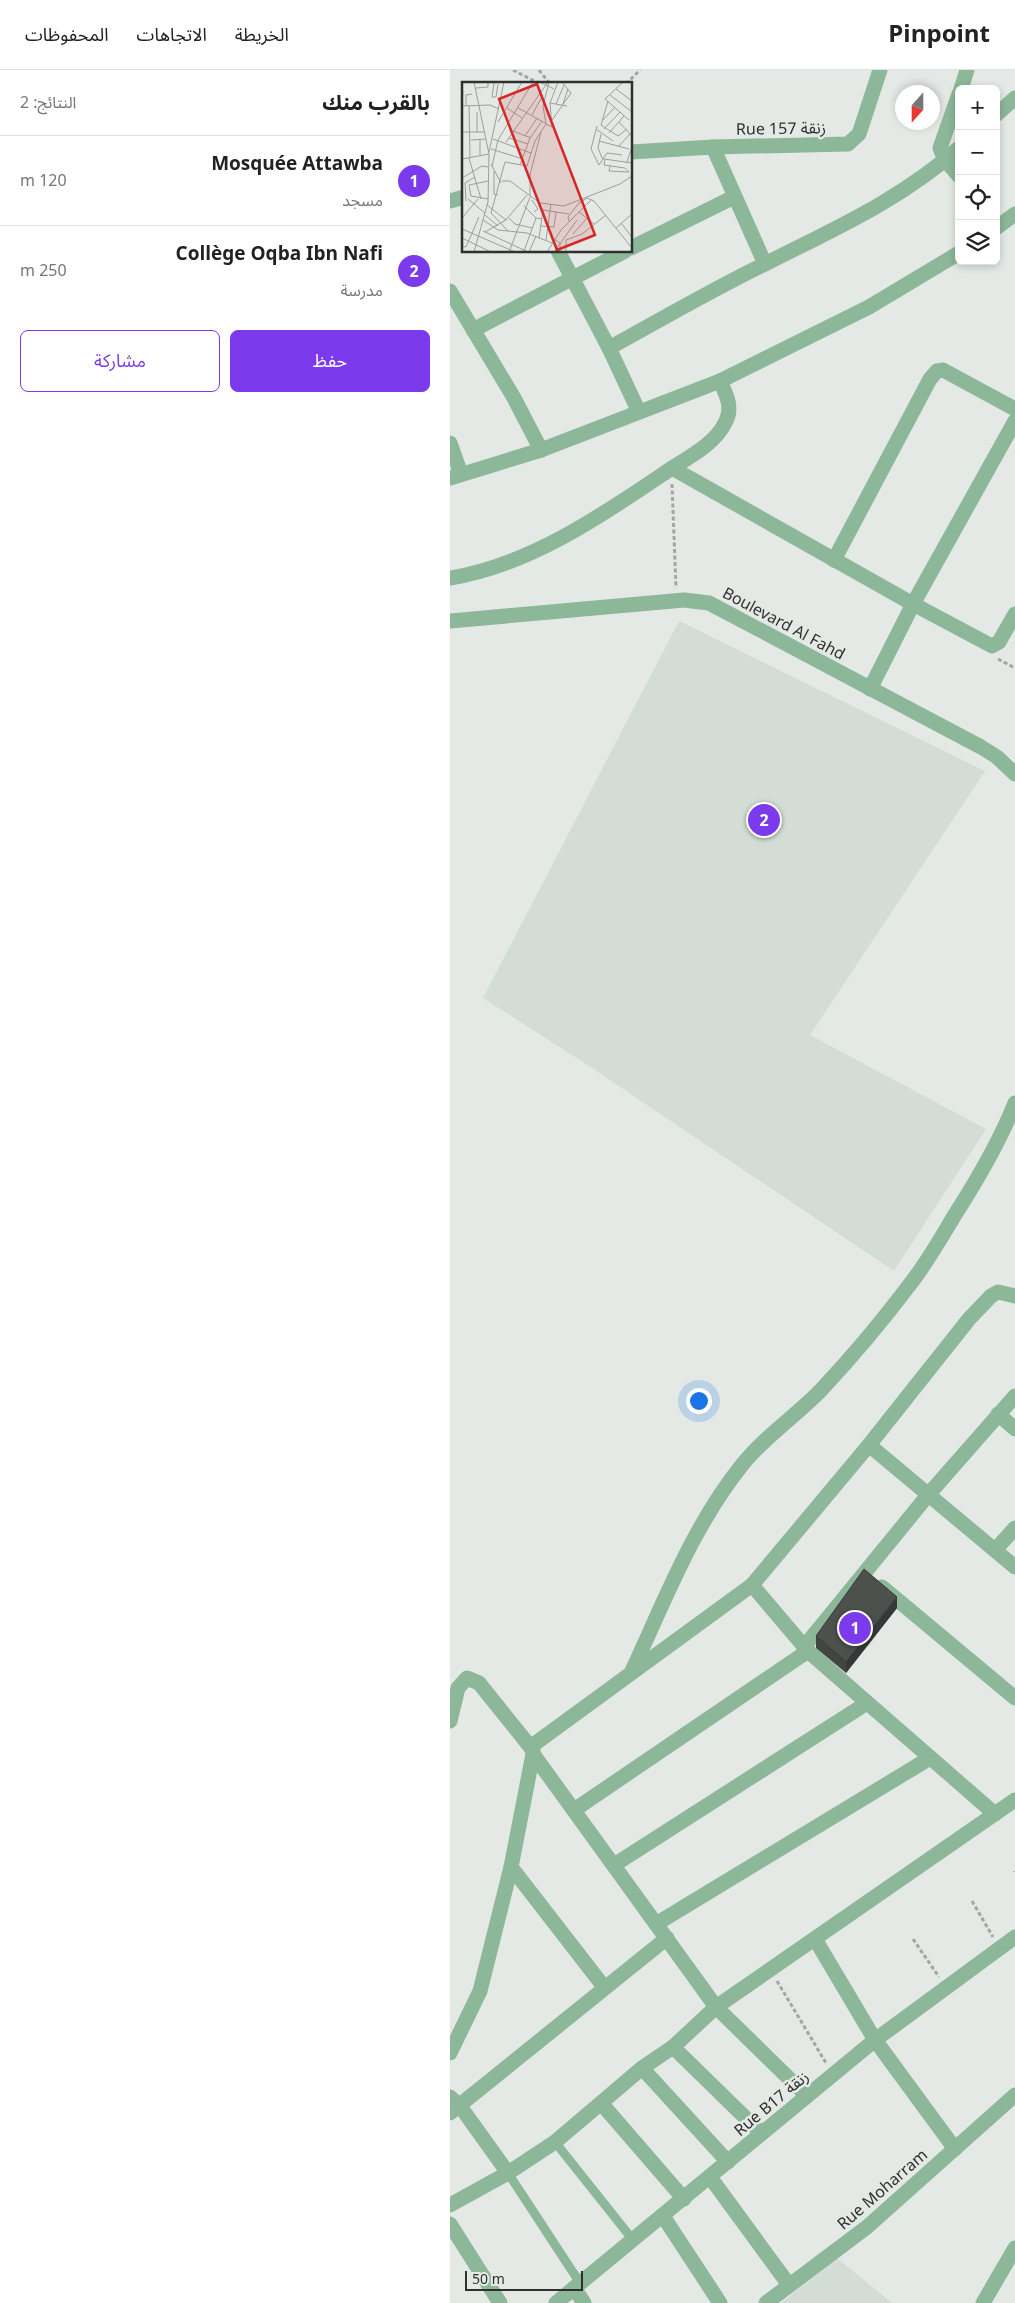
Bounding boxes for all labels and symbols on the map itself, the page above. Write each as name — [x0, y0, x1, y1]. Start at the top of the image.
inset map — [462, 82, 632, 252]
north arrow — [895, 85, 940, 130]
street label: Rue 157 زنقة — [736, 111, 826, 147]
street label: Boulevard Al Fahd — [716, 577, 851, 671]
pin: 2 — [748, 801, 780, 839]
your location — [686, 1388, 712, 1414]
pin: 1 — [839, 1609, 871, 1647]
street label: Rue B17 زنقة — [726, 2061, 818, 2146]
street label: Rue Moharram — [829, 2140, 936, 2240]
scale bar — [465, 2268, 582, 2291]

